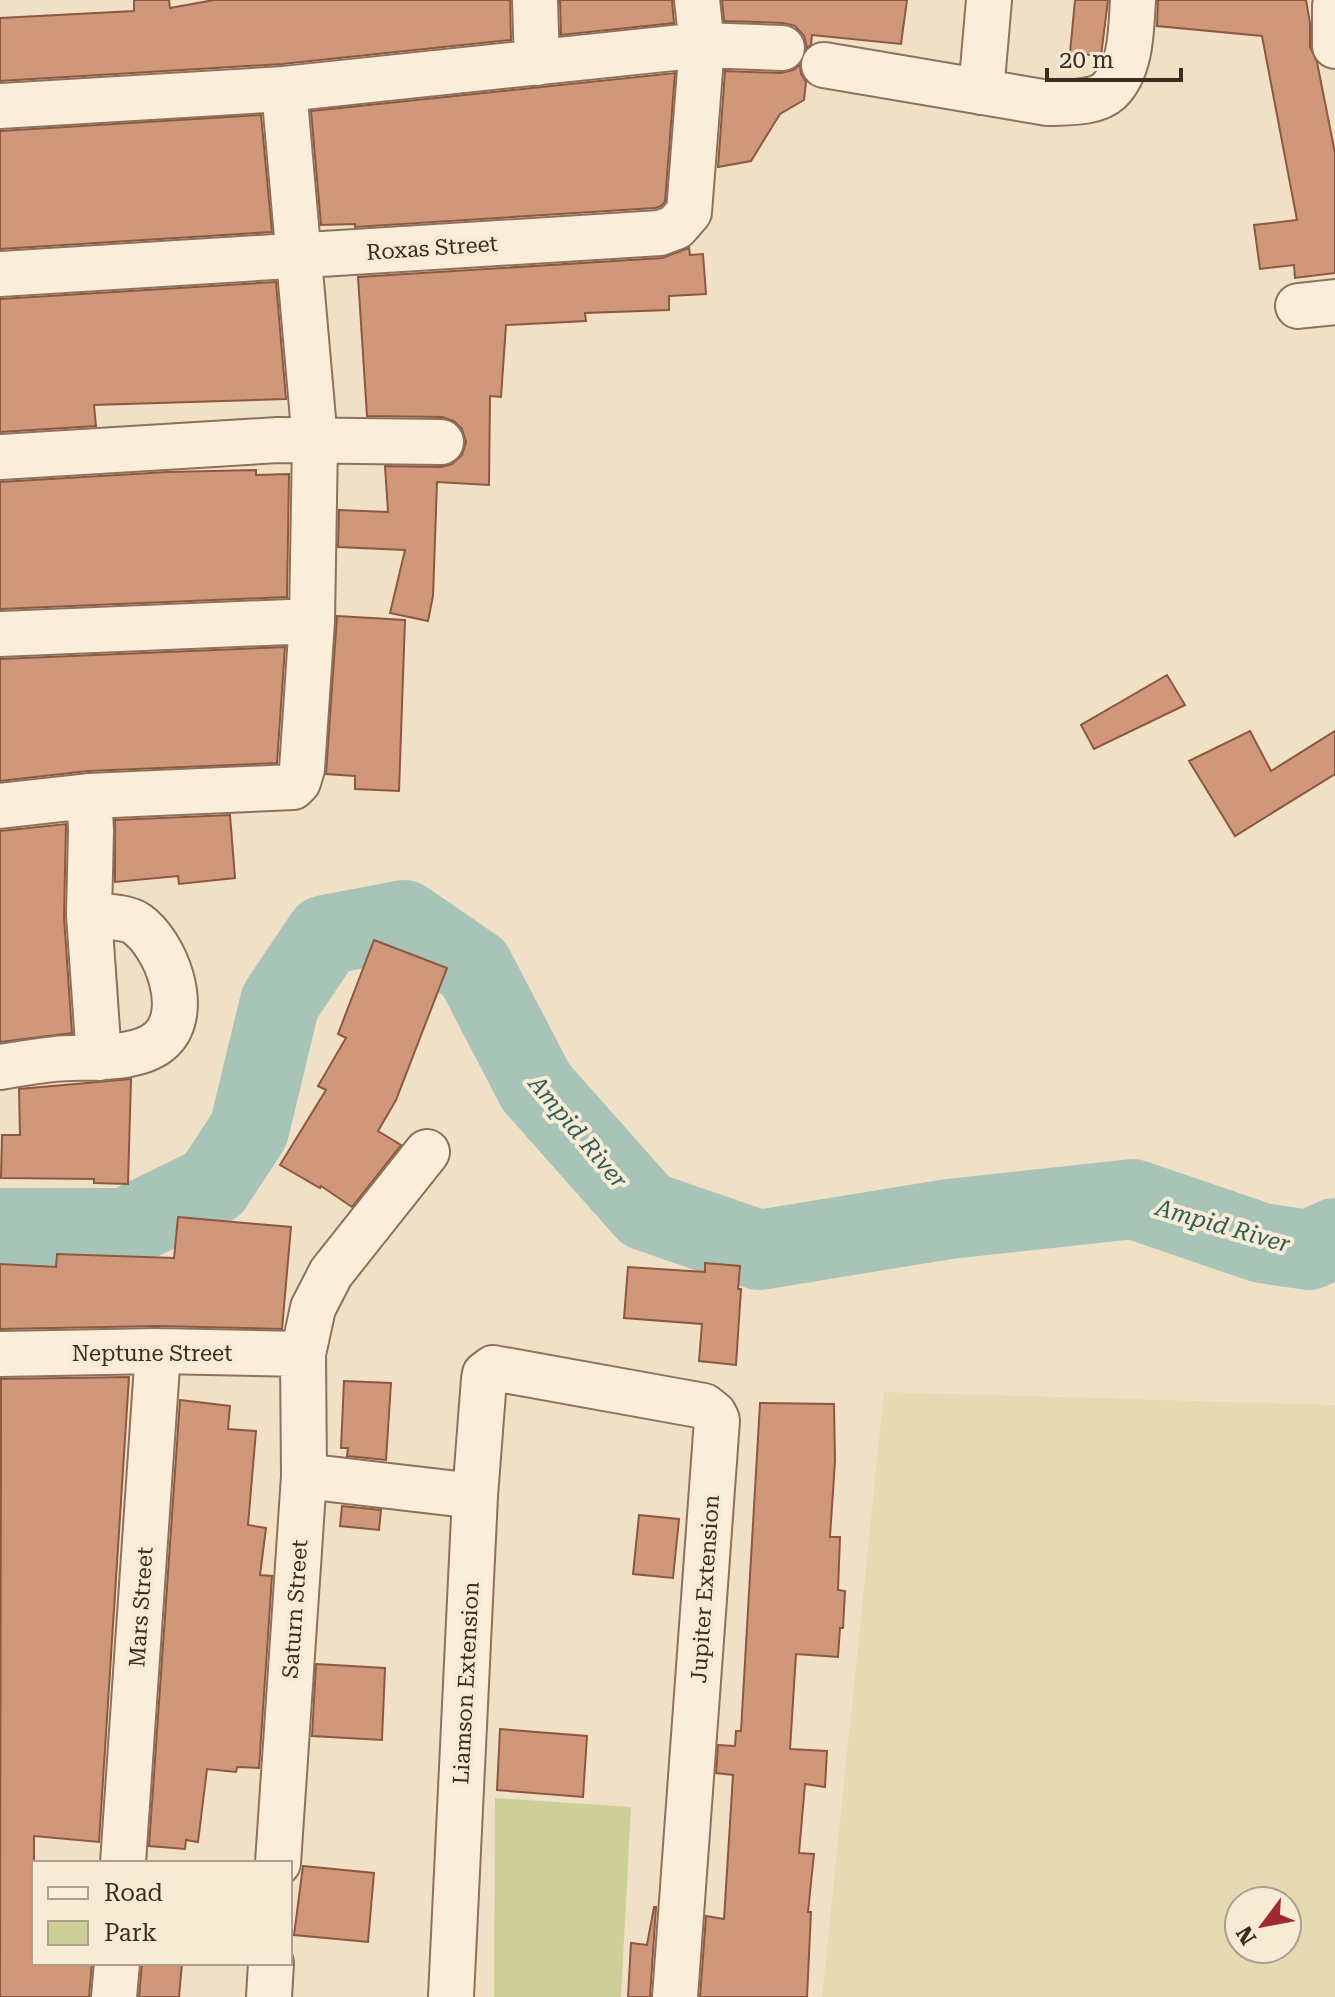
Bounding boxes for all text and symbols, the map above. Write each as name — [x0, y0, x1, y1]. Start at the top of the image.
scale bar — [1047, 32, 1181, 82]
text: 20 m — [1059, 46, 1114, 74]
street label: Roxas Street — [365, 231, 499, 265]
water label: Ampid River — [522, 1068, 633, 1194]
water label: Ampid River — [1151, 1193, 1293, 1259]
street label: Neptune Street — [72, 1341, 232, 1366]
street label: Jupiter Extension — [686, 1494, 724, 1684]
street label: Saturn Street — [278, 1539, 312, 1679]
street label: Mars Street — [124, 1546, 158, 1668]
street label: Liamson Extension — [448, 1581, 484, 1785]
legend — [32, 1861, 292, 1965]
text: Road — [104, 1879, 163, 1907]
north arrow — [1223, 1885, 1303, 1965]
text: Park — [104, 1919, 157, 1947]
text: N — [1231, 1921, 1262, 1949]

